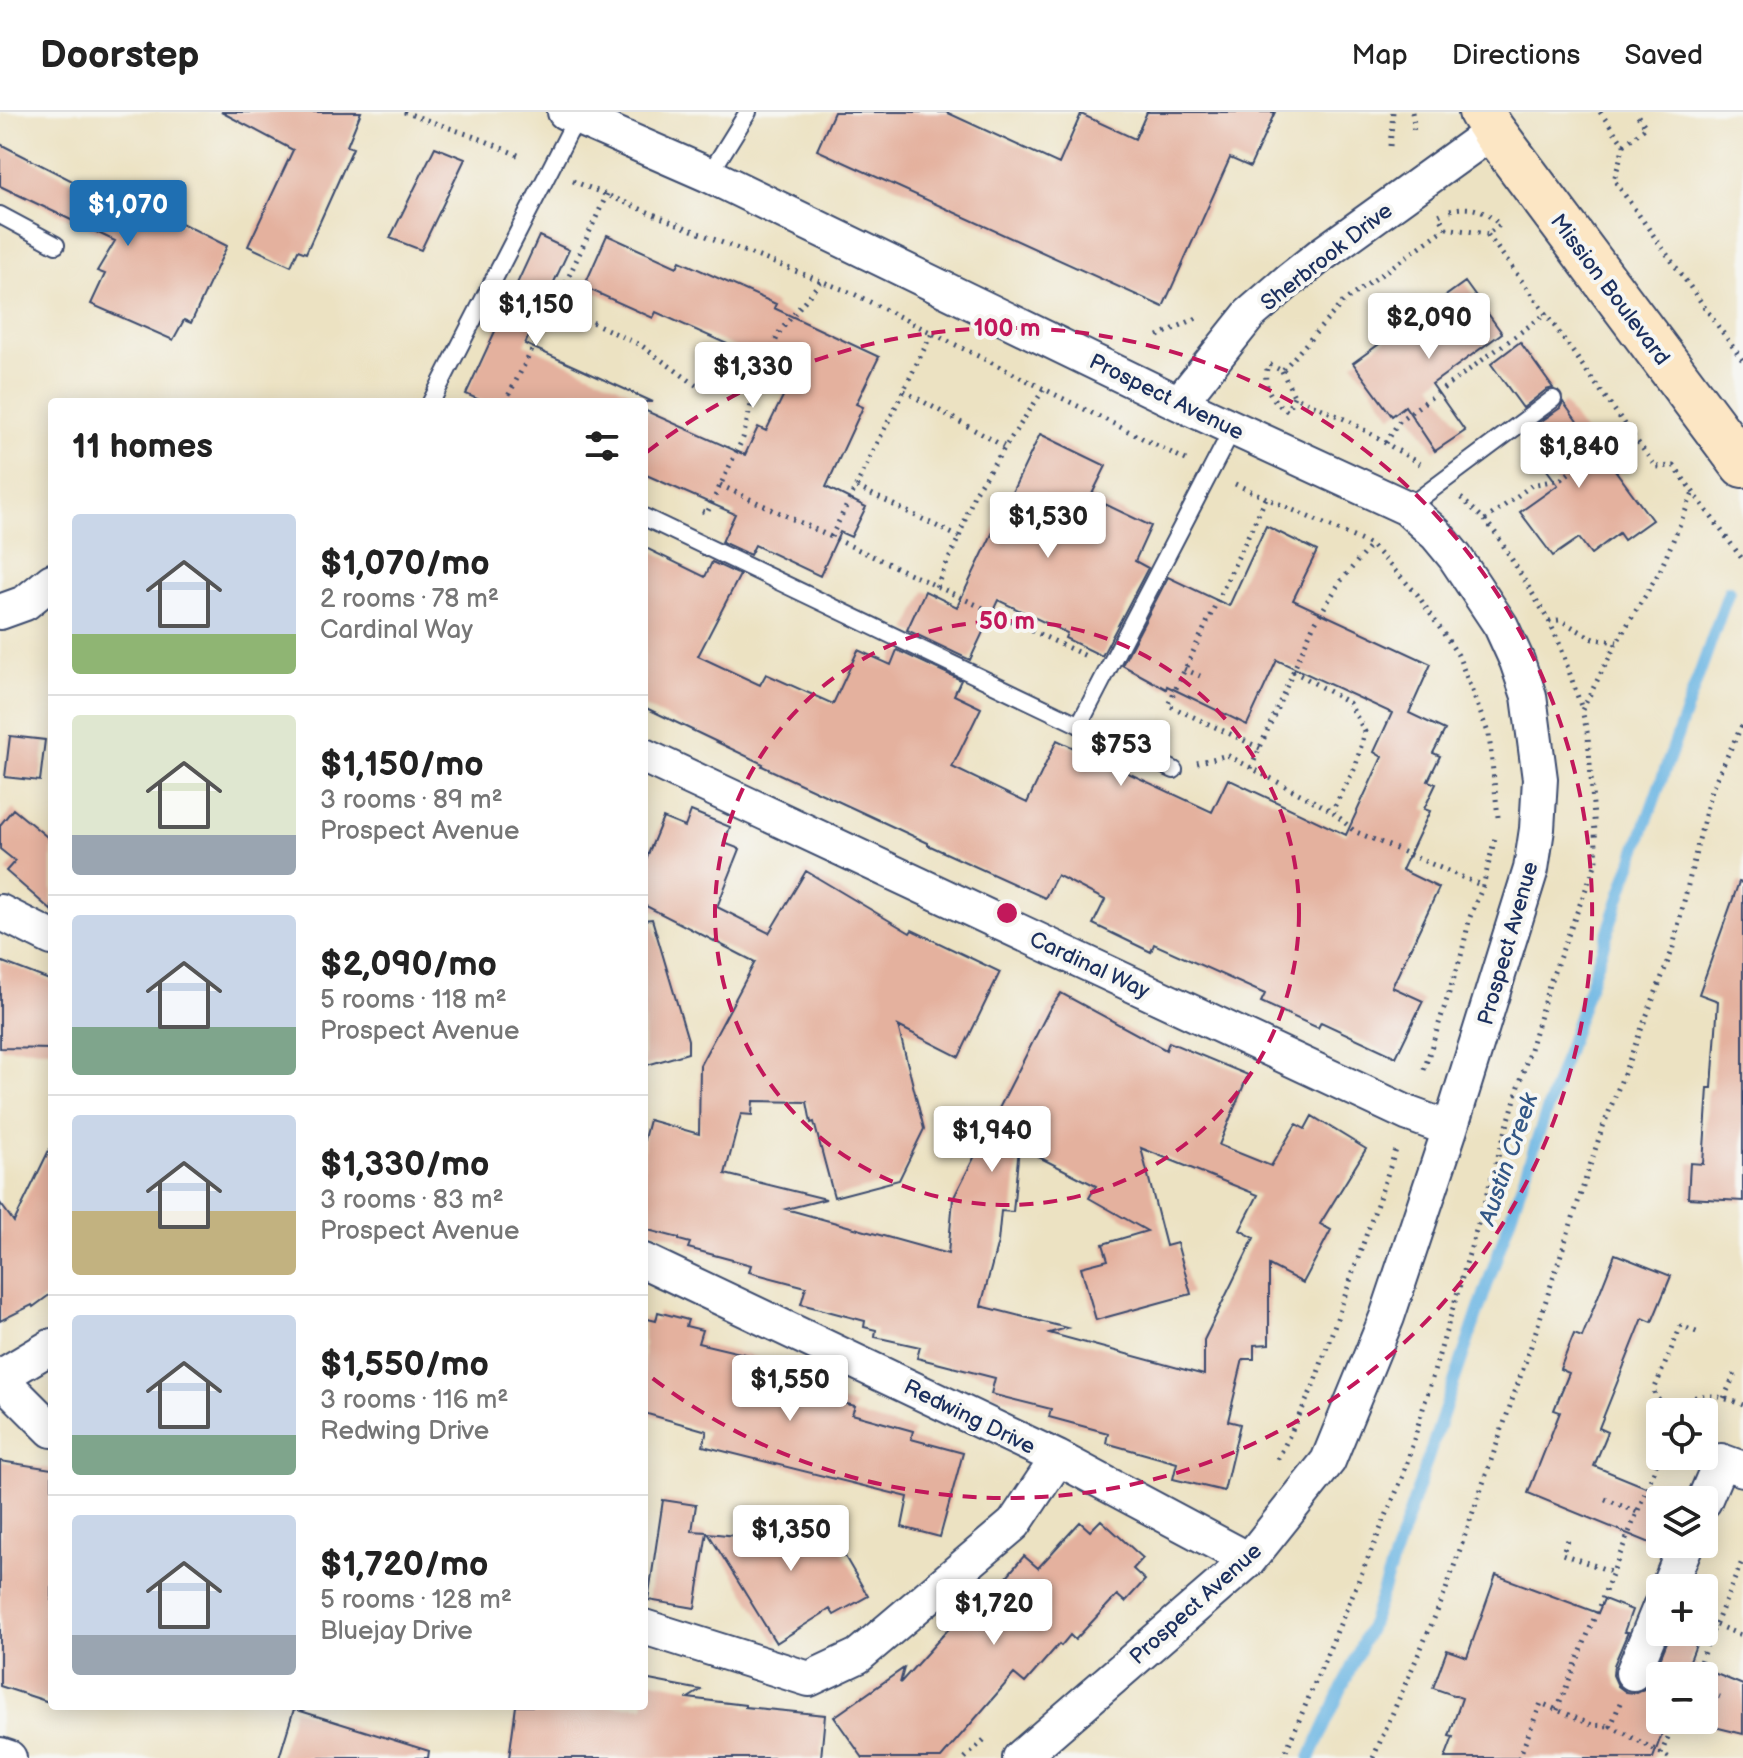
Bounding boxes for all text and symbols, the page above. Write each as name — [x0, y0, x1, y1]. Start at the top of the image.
text: Doorstep — [40, 33, 199, 78]
text: Map — [1351, 39, 1408, 72]
text: Directions — [1452, 39, 1580, 72]
text: Saved — [1624, 39, 1703, 72]
pin: $1,070 — [63, 180, 193, 248]
text: $1,070 — [88, 190, 168, 221]
street label: Sherbrook Drive — [1256, 197, 1398, 317]
street label: Mission Boulevard — [1544, 209, 1675, 371]
pin: $1,150 — [471, 280, 601, 348]
text: $1,150 — [498, 290, 574, 321]
pin: $2,090 — [1364, 293, 1494, 361]
text: $2,090 — [1386, 303, 1472, 334]
text: 100 m — [974, 314, 1040, 343]
pin: $1,330 — [688, 342, 818, 410]
street label: Prospect Avenue — [1085, 348, 1248, 446]
text: $1,330 — [713, 352, 793, 383]
pin: $1,840 — [1514, 422, 1644, 490]
icon: filters — [580, 424, 624, 468]
text: 11 homes — [72, 426, 213, 467]
text: $1,840 — [1539, 432, 1620, 463]
pin: $1,530 — [983, 492, 1113, 560]
text: $1,530 — [1008, 502, 1088, 533]
text: $1,070/mo — [320, 543, 490, 584]
icon: home — [136, 546, 232, 642]
text: 2 rooms · 78 m² — [320, 584, 499, 615]
text: 50 m — [979, 607, 1035, 636]
text: Cardinal Way — [320, 615, 473, 646]
pin: $753 — [1074, 720, 1168, 788]
text: $753 — [1090, 730, 1152, 761]
text: $1,150/mo — [320, 744, 484, 785]
icon: home — [136, 747, 232, 843]
text: 3 rooms · 89 m² — [320, 785, 503, 816]
text: Prospect Avenue — [320, 816, 519, 847]
street label: Prospect Avenue — [1472, 859, 1545, 1028]
centre of rings — [993, 899, 1021, 927]
street label: Cardinal Way — [1025, 926, 1154, 1005]
text: $2,090/mo — [320, 944, 497, 985]
icon: home — [136, 947, 232, 1043]
text: 5 rooms · 118 m² — [320, 985, 507, 1016]
text: Prospect Avenue — [320, 1016, 519, 1047]
water label: Austin Creek — [1472, 1088, 1545, 1230]
pin: $1,940 — [927, 1106, 1057, 1174]
text: $1,940 — [952, 1116, 1032, 1147]
text: $1,330/mo — [320, 1144, 489, 1185]
icon: home — [136, 1147, 232, 1243]
text: 3 rooms · 83 m² — [320, 1185, 504, 1216]
text: Prospect Avenue — [320, 1216, 519, 1247]
text: $1,550/mo — [320, 1344, 489, 1385]
icon: home — [136, 1347, 232, 1443]
pin: $1,550 — [725, 1355, 855, 1423]
text: $1,550 — [750, 1365, 830, 1396]
street label: Redwing Drive — [899, 1374, 1040, 1461]
text: 3 rooms · 116 m² — [320, 1385, 509, 1416]
map controls — [1646, 1398, 1718, 1734]
button: locate — [1646, 1398, 1718, 1470]
text: Redwing Drive — [320, 1416, 489, 1447]
button: layers — [1646, 1486, 1718, 1558]
pin: $1,350 — [726, 1505, 856, 1573]
text: $1,350 — [751, 1515, 831, 1546]
street label: Prospect Avenue — [1124, 1538, 1268, 1671]
text: $1,720/mo — [320, 1544, 488, 1585]
icon: home — [136, 1547, 232, 1643]
button: + — [1646, 1574, 1718, 1646]
pin: $1,720 — [929, 1579, 1059, 1647]
text: 5 rooms · 128 m² — [320, 1585, 512, 1616]
text: $1,720 — [954, 1589, 1034, 1620]
text: Bluejay Drive — [320, 1616, 473, 1647]
button: − — [1646, 1662, 1718, 1734]

